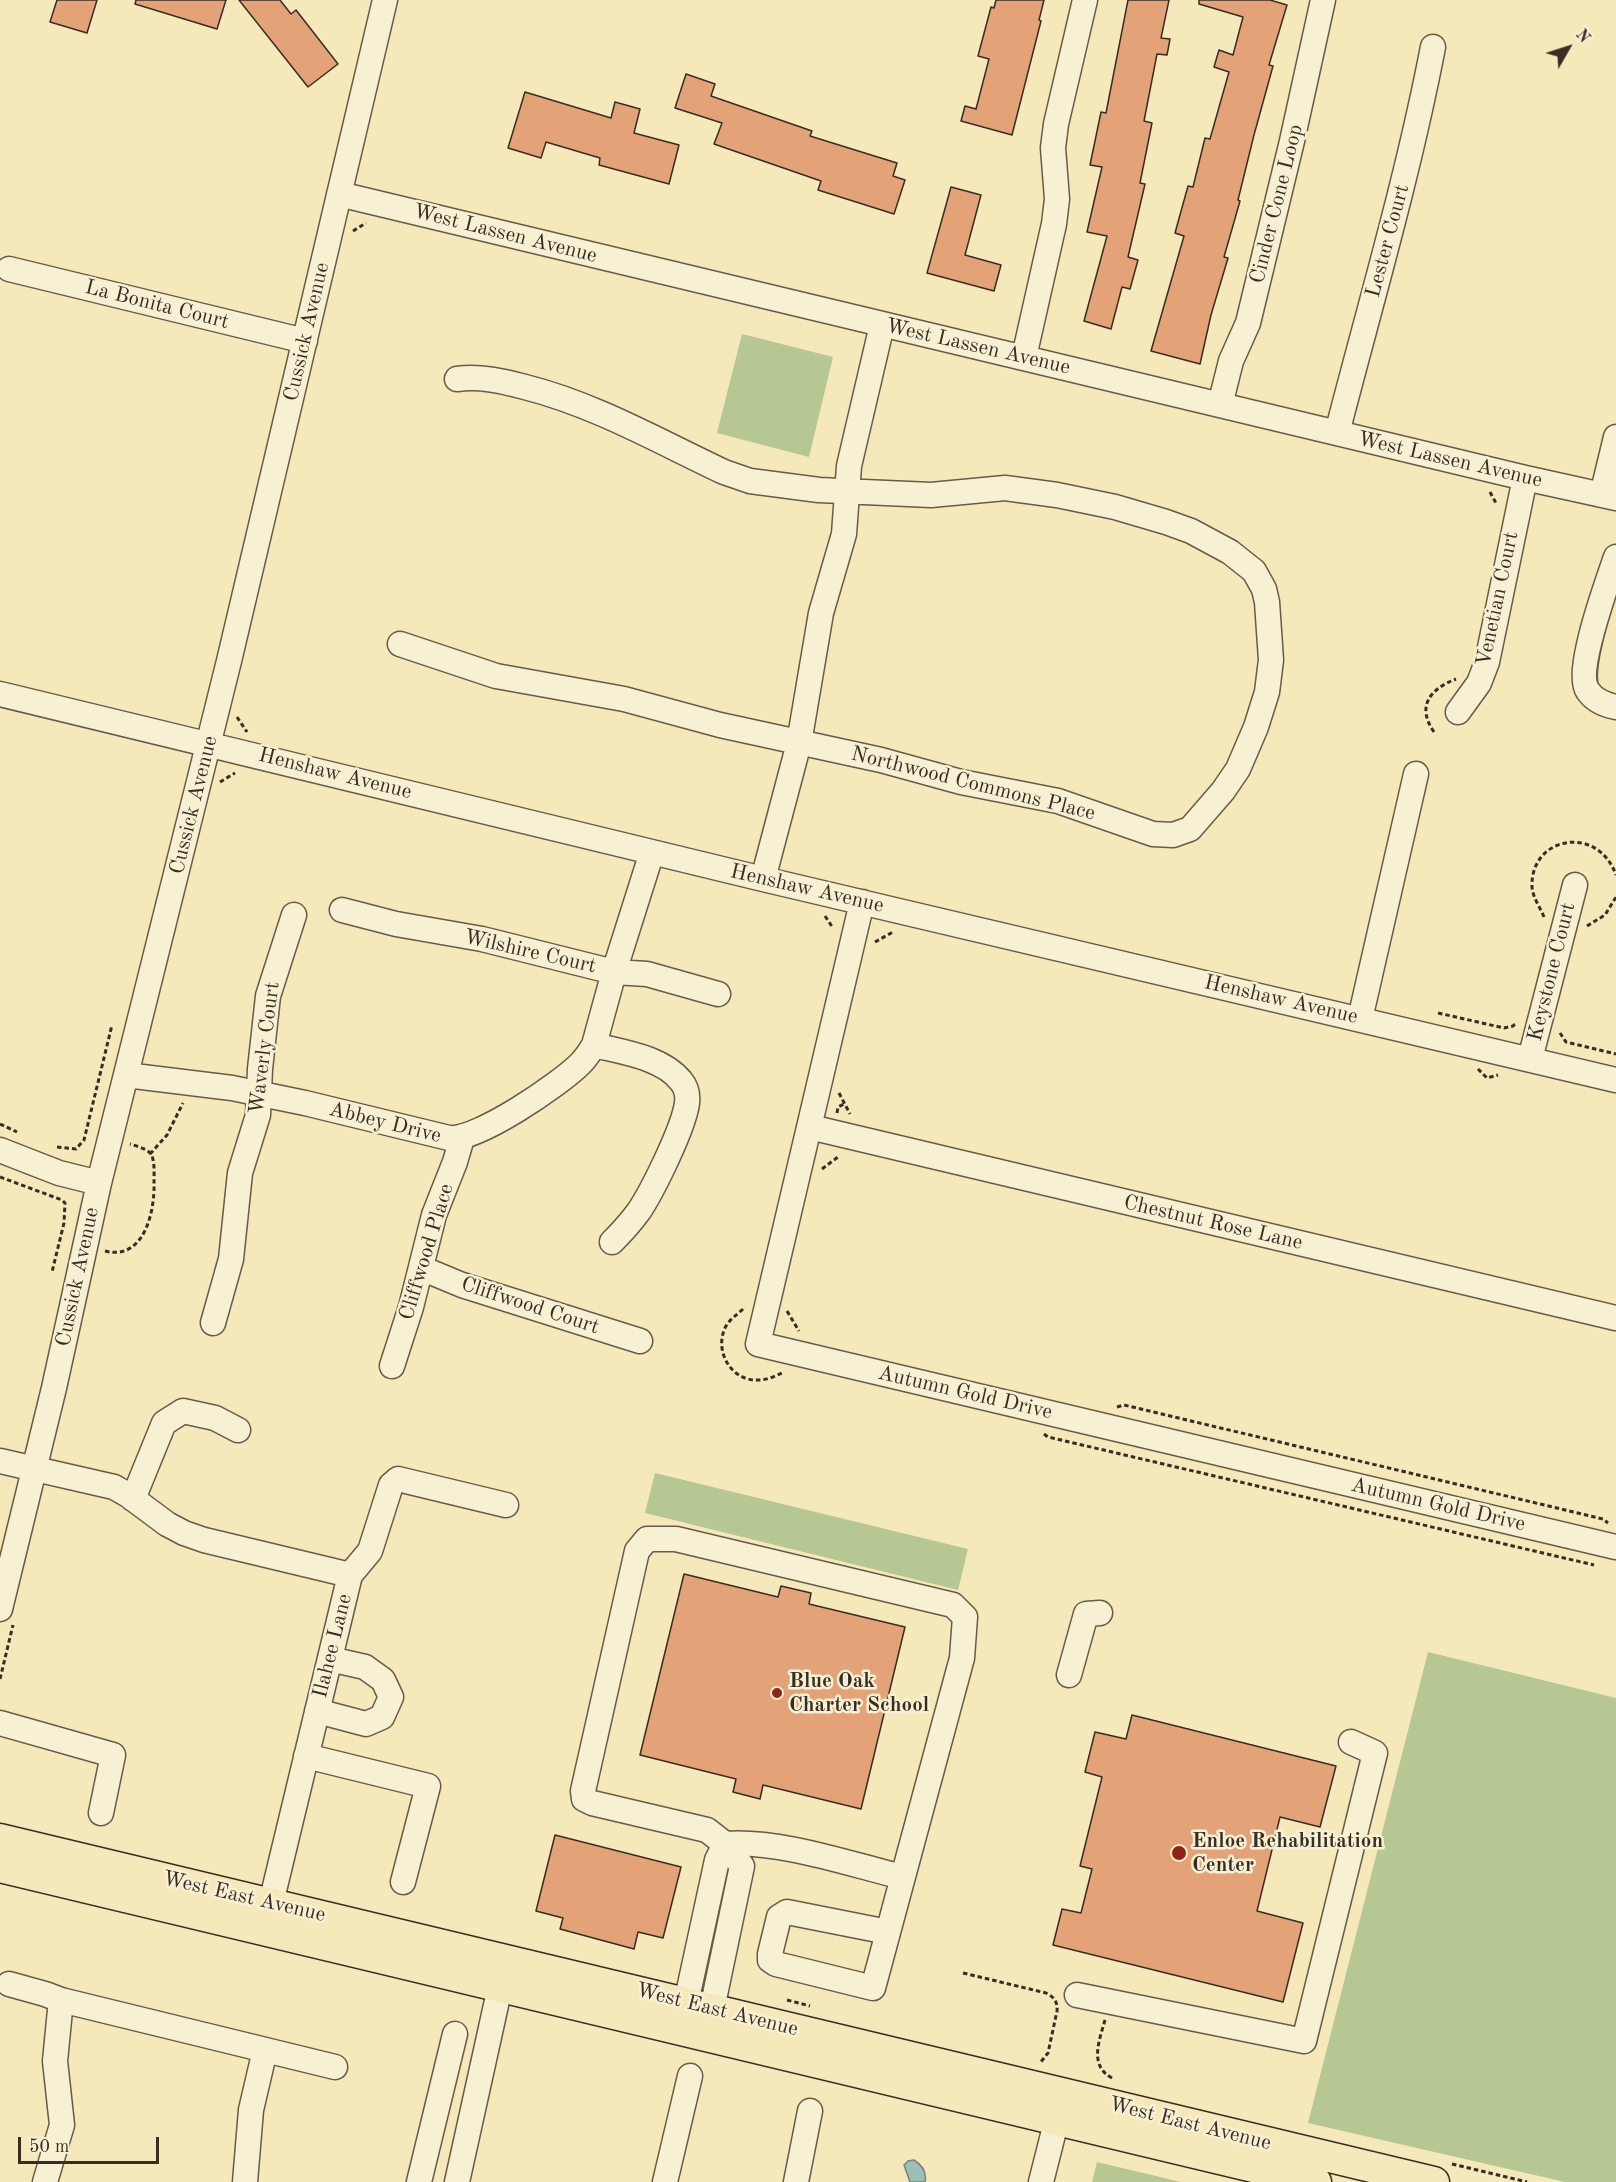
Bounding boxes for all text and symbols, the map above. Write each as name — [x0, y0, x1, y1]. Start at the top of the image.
north arrow — [1538, 18, 1598, 78]
text: N — [1572, 27, 1592, 46]
street label: Cinder Cone Loop — [1245, 122, 1309, 286]
street label: Lester Court — [1361, 182, 1415, 300]
street label: West Lassen Avenue — [410, 199, 600, 269]
street label: Cussick Avenue — [279, 260, 335, 404]
street label: La Bonita Court — [82, 275, 232, 335]
street label: West Lassen Avenue — [883, 314, 1073, 380]
street label: West Lassen Avenue — [1355, 427, 1545, 493]
street label: Venetian Court — [1471, 529, 1525, 669]
street label: Cussick Avenue — [165, 733, 223, 877]
street label: Northwood Commons Place — [848, 741, 1098, 827]
street label: Henshaw Avenue — [256, 743, 414, 805]
street label: Henshaw Avenue — [728, 859, 886, 919]
street label: Keystone Court — [1523, 900, 1581, 1044]
street label: Wilshire Court — [461, 925, 599, 979]
street label: Henshaw Avenue — [1202, 970, 1360, 1030]
street label: Waverly Court — [244, 980, 286, 1116]
street label: Abbey Drive — [326, 1097, 444, 1149]
street label: Cliffwood Place — [394, 1181, 460, 1323]
street label: Chestnut Rose Lane — [1121, 1190, 1305, 1256]
street label: Cussick Avenue — [51, 1205, 105, 1349]
street label: Cliffwood Court — [458, 1272, 602, 1340]
street label: Autumn Gold Drive — [875, 1361, 1055, 1425]
street label: Autumn Gold Drive — [1348, 1473, 1528, 1537]
street label: Ilahee Lane — [308, 1591, 358, 1701]
place label: Blue Oak Charter School — [789, 1668, 929, 1718]
marker: Blue Oak Charter School — [770, 1686, 784, 1700]
place label: Enloe Rehabilitation Center — [1192, 1828, 1383, 1878]
marker: Enloe Rehabilitation Center — [1170, 1844, 1188, 1862]
street label: West East Avenue — [160, 1866, 328, 1928]
street label: West East Avenue — [633, 1978, 801, 2042]
street label: West East Avenue — [1106, 2092, 1274, 2156]
scale bar — [21, 2125, 162, 2163]
text: 50 m — [29, 2138, 69, 2156]

